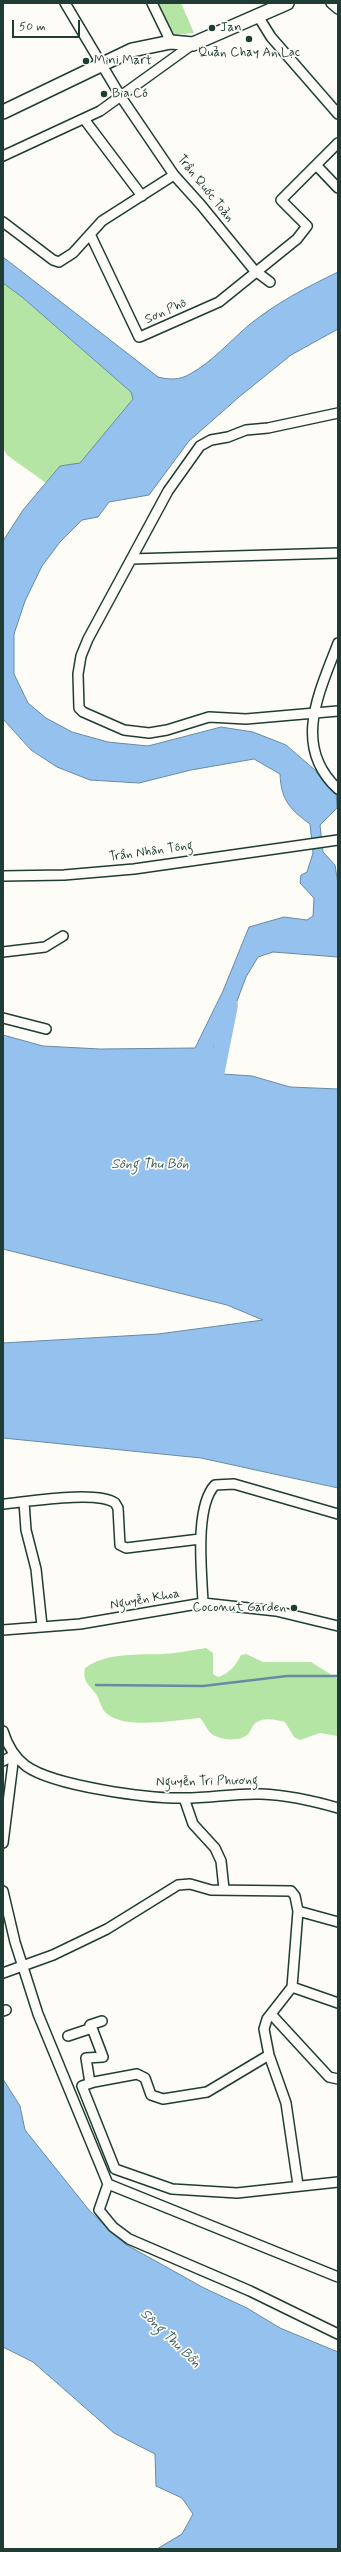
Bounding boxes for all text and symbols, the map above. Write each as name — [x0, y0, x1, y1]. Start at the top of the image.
scale bar — [14, 12, 82, 38]
text: 50 m — [19, 19, 46, 35]
place label: Jan — [220, 20, 242, 36]
marker: Jan — [207, 23, 217, 33]
marker: Quản Chay An Lạc — [244, 34, 254, 44]
place label: Quản Chay An Lạc — [198, 45, 300, 61]
place label: Mini Mart — [94, 53, 152, 69]
marker: Mini Mart — [81, 56, 91, 66]
place label: Bia Có — [112, 86, 148, 102]
marker: Bia Có — [99, 89, 109, 99]
street label: Trần Quốc Toản — [173, 152, 237, 226]
street label: Sơn Phô — [143, 296, 189, 328]
street label: Trần Nhân Tông — [108, 838, 194, 866]
water label: Sông Thu Bồn — [111, 1157, 189, 1173]
street label: Nguyễn Khoa — [109, 1586, 181, 1614]
place label: Coconut Garden — [192, 1600, 286, 1616]
marker: Coconut Garden — [289, 1603, 299, 1613]
street label: Nguyễn Tri Phương — [156, 1773, 258, 1791]
water label: Sông Thu Bồn — [136, 2306, 204, 2372]

